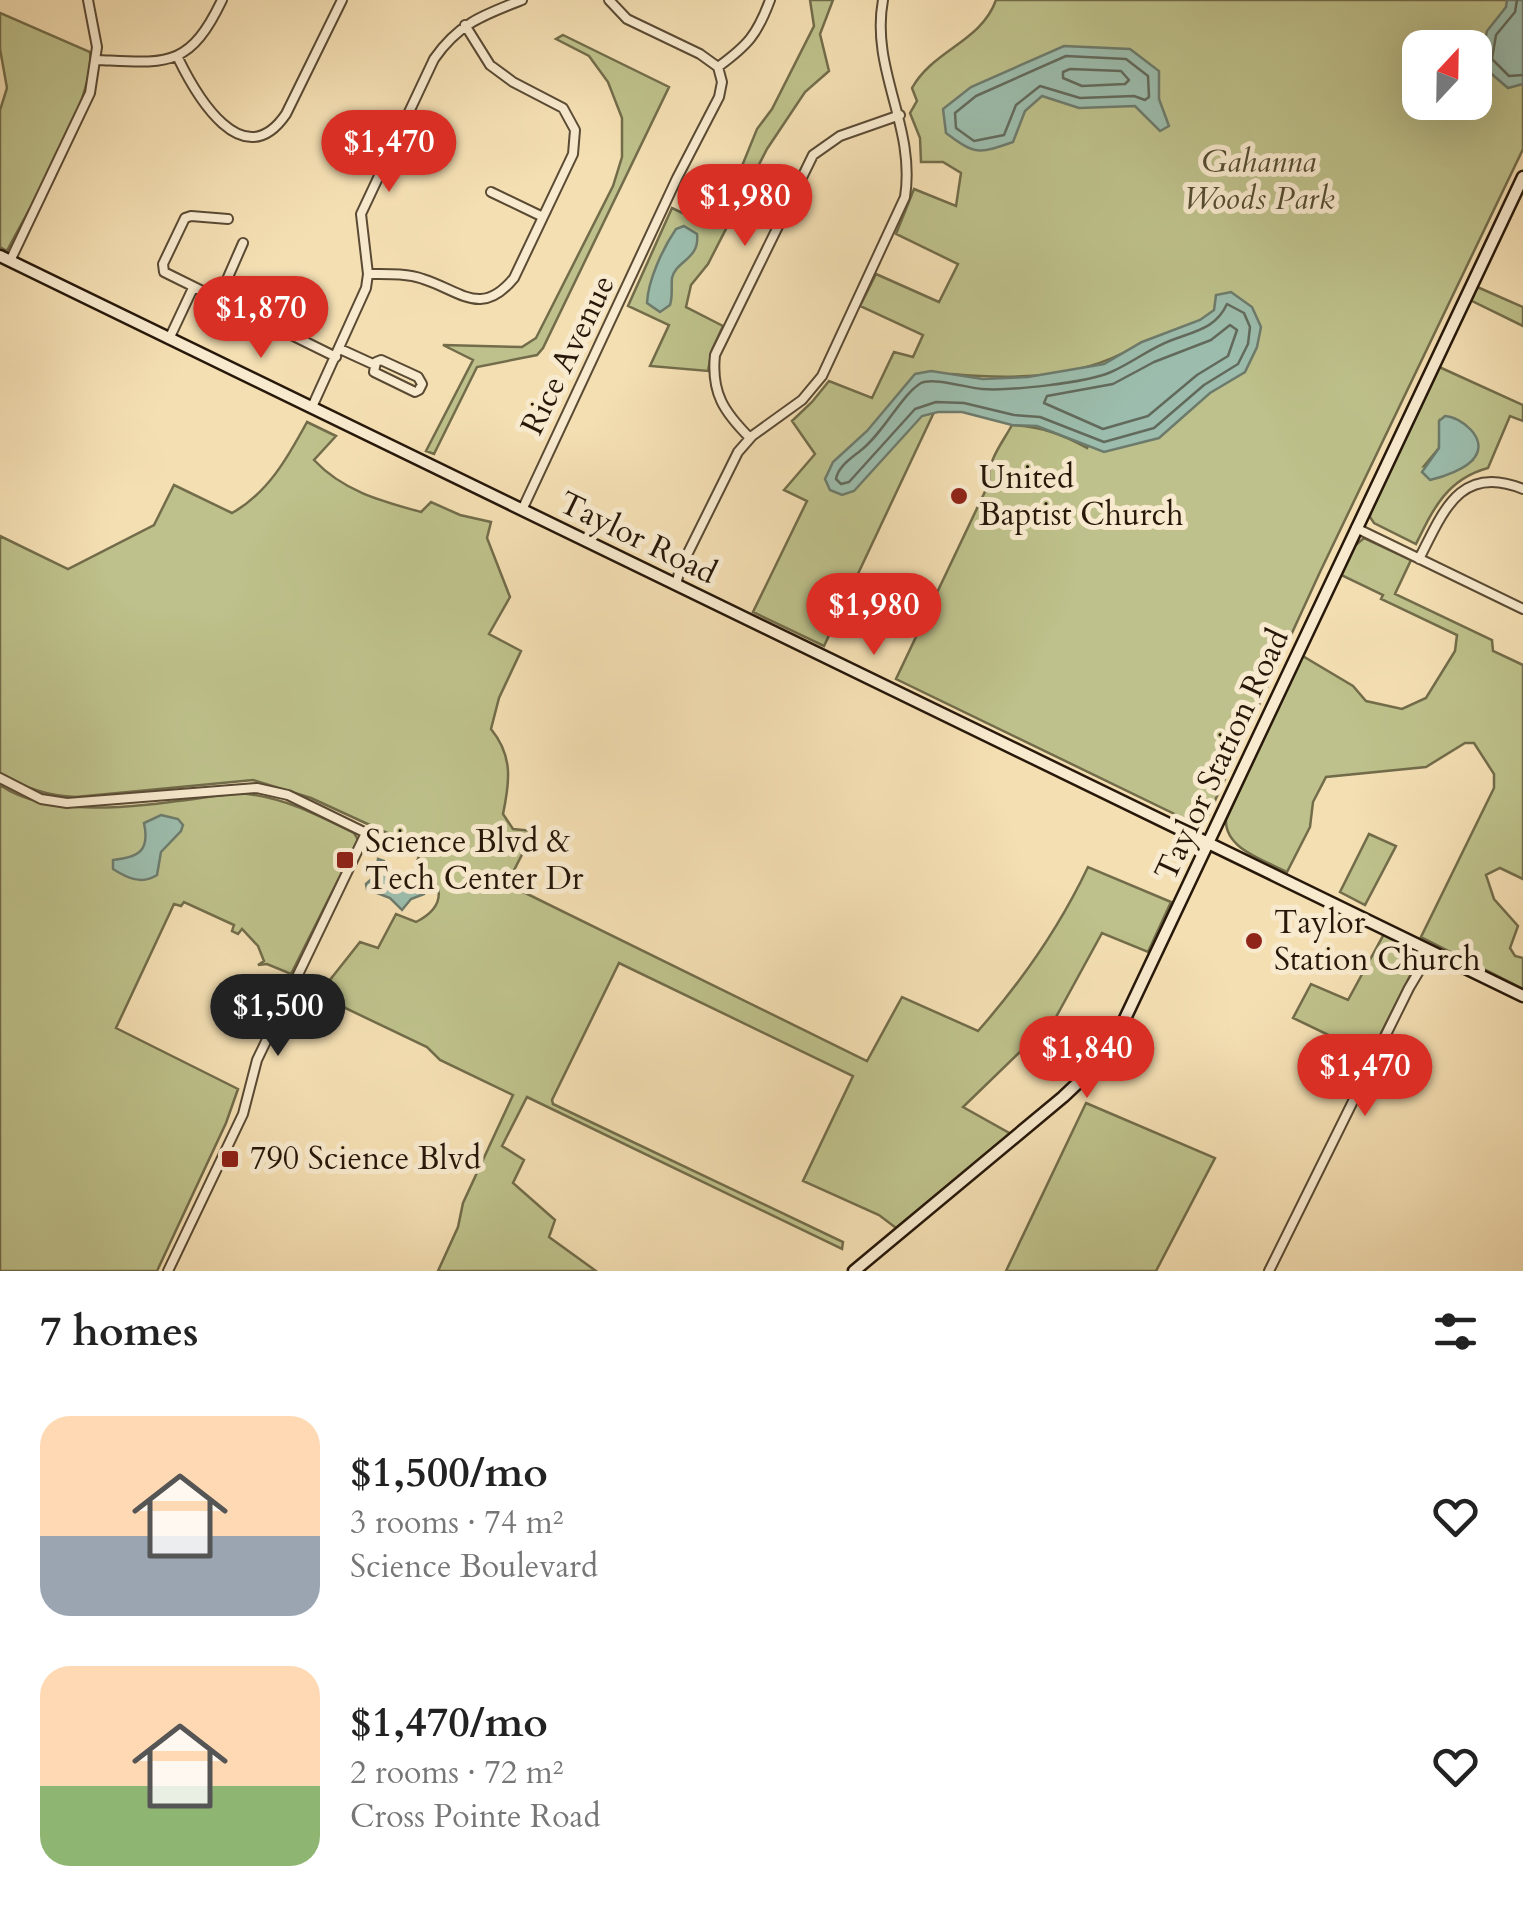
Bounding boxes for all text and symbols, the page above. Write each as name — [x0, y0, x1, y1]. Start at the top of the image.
north arrow — [1402, 30, 1492, 120]
map controls — [1402, 30, 1492, 120]
pin: $1,470 — [308, 110, 470, 195]
text: $1,470 — [343, 120, 435, 164]
park label: Gahanna Woods Park — [1183, 140, 1335, 221]
pin: $1,980 — [664, 164, 826, 249]
text: $1,980 — [699, 174, 791, 218]
street label: Rice Avenue — [510, 268, 626, 442]
pin: $1,870 — [180, 276, 342, 361]
text: $1,870 — [215, 286, 307, 330]
place label: United Baptist Church — [979, 456, 1184, 537]
street label: Taylor Road — [552, 481, 724, 595]
marker: United Baptist Church — [948, 485, 970, 507]
pin: $1,980 — [793, 573, 955, 658]
text: $1,980 — [828, 583, 920, 627]
street label: Taylor Station Road — [1144, 622, 1300, 888]
place label: Science Blvd & Tech Center Dr — [365, 820, 584, 901]
marker: Science Blvd & Tech Center Dr — [334, 849, 356, 871]
place label: Taylor Station Church — [1274, 901, 1481, 982]
marker: Taylor Station Church — [1243, 930, 1265, 952]
pin: $1,500 — [197, 974, 359, 1059]
text: $1,500 — [232, 984, 324, 1028]
pin: $1,840 — [1006, 1016, 1168, 1101]
text: $1,840 — [1041, 1026, 1133, 1070]
pin: $1,470 — [1284, 1034, 1446, 1119]
text: $1,470 — [1319, 1044, 1411, 1088]
place label: 790 Science Blvd — [250, 1137, 481, 1181]
marker: 790 Science Blvd — [219, 1148, 241, 1170]
text: 7 homes — [40, 1303, 198, 1360]
icon: filters — [1428, 1304, 1483, 1359]
text: $1,500/mo — [350, 1444, 548, 1501]
icon: home — [120, 1456, 240, 1576]
icon: heart — [1428, 1489, 1483, 1544]
text: 3 rooms · 74 m² — [350, 1501, 563, 1545]
text: Science Boulevard — [350, 1545, 598, 1589]
text: $1,470/mo — [350, 1694, 548, 1751]
icon: home — [120, 1706, 240, 1826]
icon: heart — [1428, 1739, 1483, 1794]
text: 2 rooms · 72 m² — [350, 1751, 563, 1795]
text: Cross Pointe Road — [350, 1795, 600, 1839]

